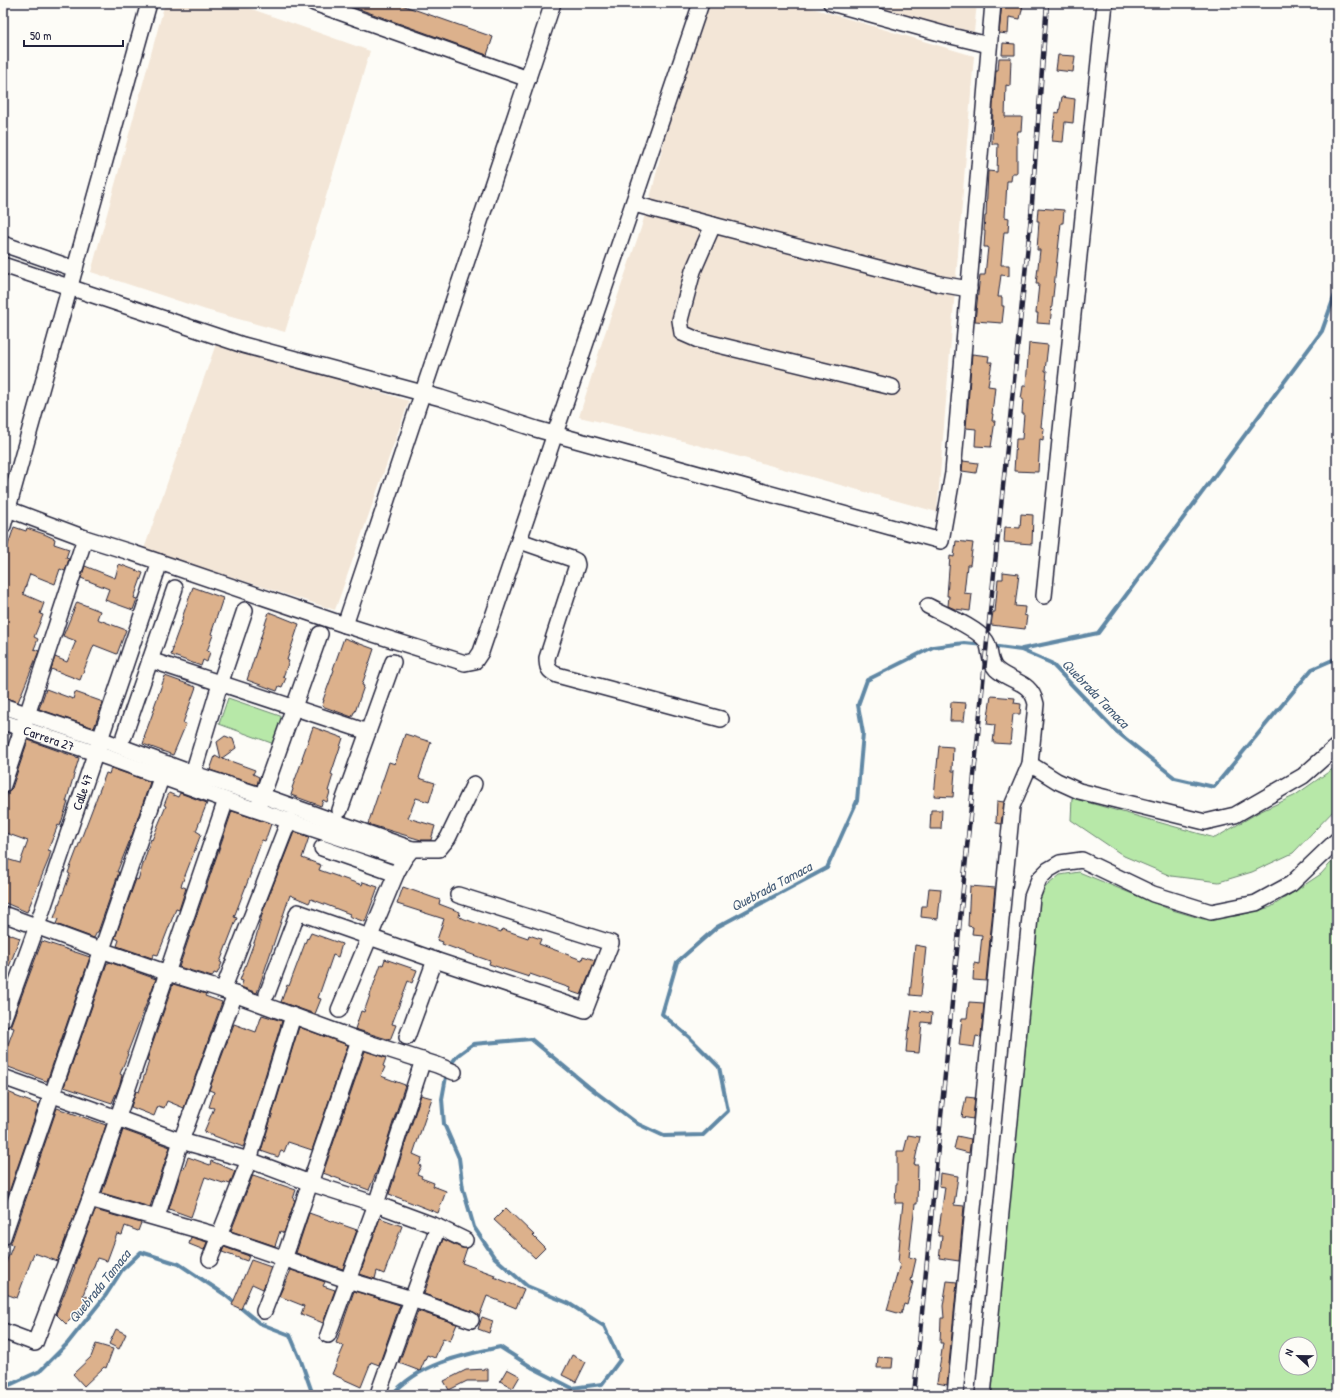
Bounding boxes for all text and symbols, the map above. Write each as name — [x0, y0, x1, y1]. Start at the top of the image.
scale bar — [24, 22, 123, 48]
text: 50 m — [30, 27, 51, 44]
water label: Quebrada Tamaca — [1058, 654, 1135, 733]
street label: Carrera 27 — [21, 721, 77, 755]
street label: Calle 47 — [67, 771, 97, 813]
water label: Quebrada Tamaca — [727, 856, 816, 915]
water label: Quebrada Tamaca — [64, 1244, 135, 1327]
north arrow — [1278, 1336, 1318, 1376]
text: N — [1281, 1347, 1296, 1358]

